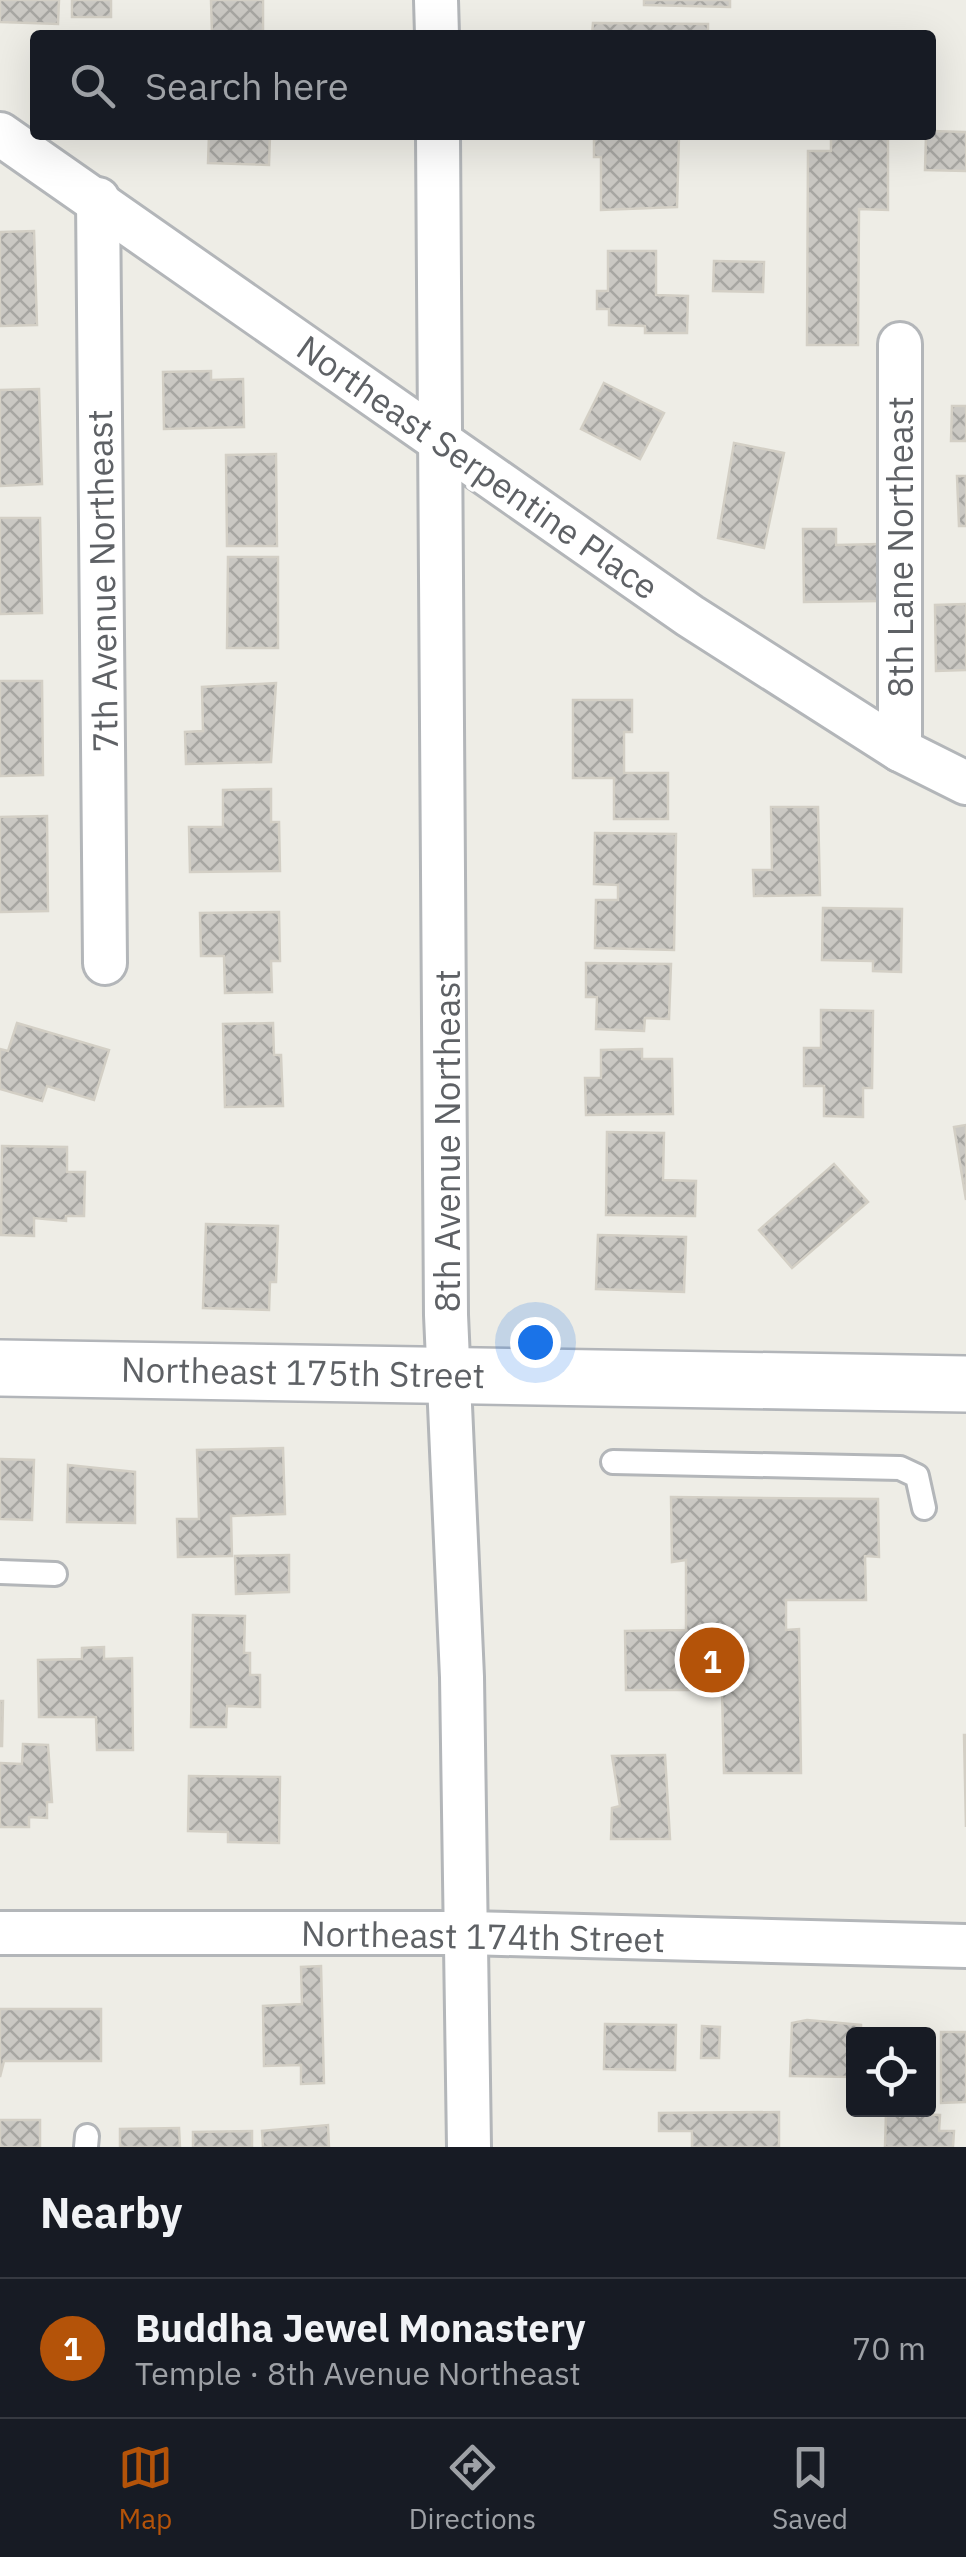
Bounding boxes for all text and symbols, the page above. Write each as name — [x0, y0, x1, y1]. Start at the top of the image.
search box — [30, 30, 936, 140]
icon: search — [65, 58, 120, 113]
text: Search here — [145, 61, 349, 110]
street label: Northeast Serpentine Place — [288, 325, 668, 609]
street label: 8th Lane Northeast — [877, 396, 923, 698]
street label: 7th Avenue Northeast — [76, 409, 128, 753]
street label: 8th Avenue Northeast — [424, 969, 470, 1313]
your location — [510, 1317, 561, 1368]
street label: Northeast 175th Street — [121, 1346, 485, 1398]
pin: 1 — [680, 1622, 744, 1698]
street label: Northeast 174th Street — [301, 1910, 665, 1962]
map controls — [846, 2027, 936, 2117]
button: locate — [846, 2027, 936, 2117]
text: Nearby — [40, 2185, 182, 2240]
text: Buddha Jewel Monastery — [135, 2303, 586, 2352]
text: 1 — [63, 2327, 82, 2369]
text: 70 m — [852, 2327, 926, 2369]
text: Temple · 8th Avenue Northeast — [135, 2352, 581, 2394]
tab: Map — [118, 2440, 173, 2537]
tab: Directions — [409, 2440, 536, 2537]
tab: Saved — [772, 2440, 848, 2537]

